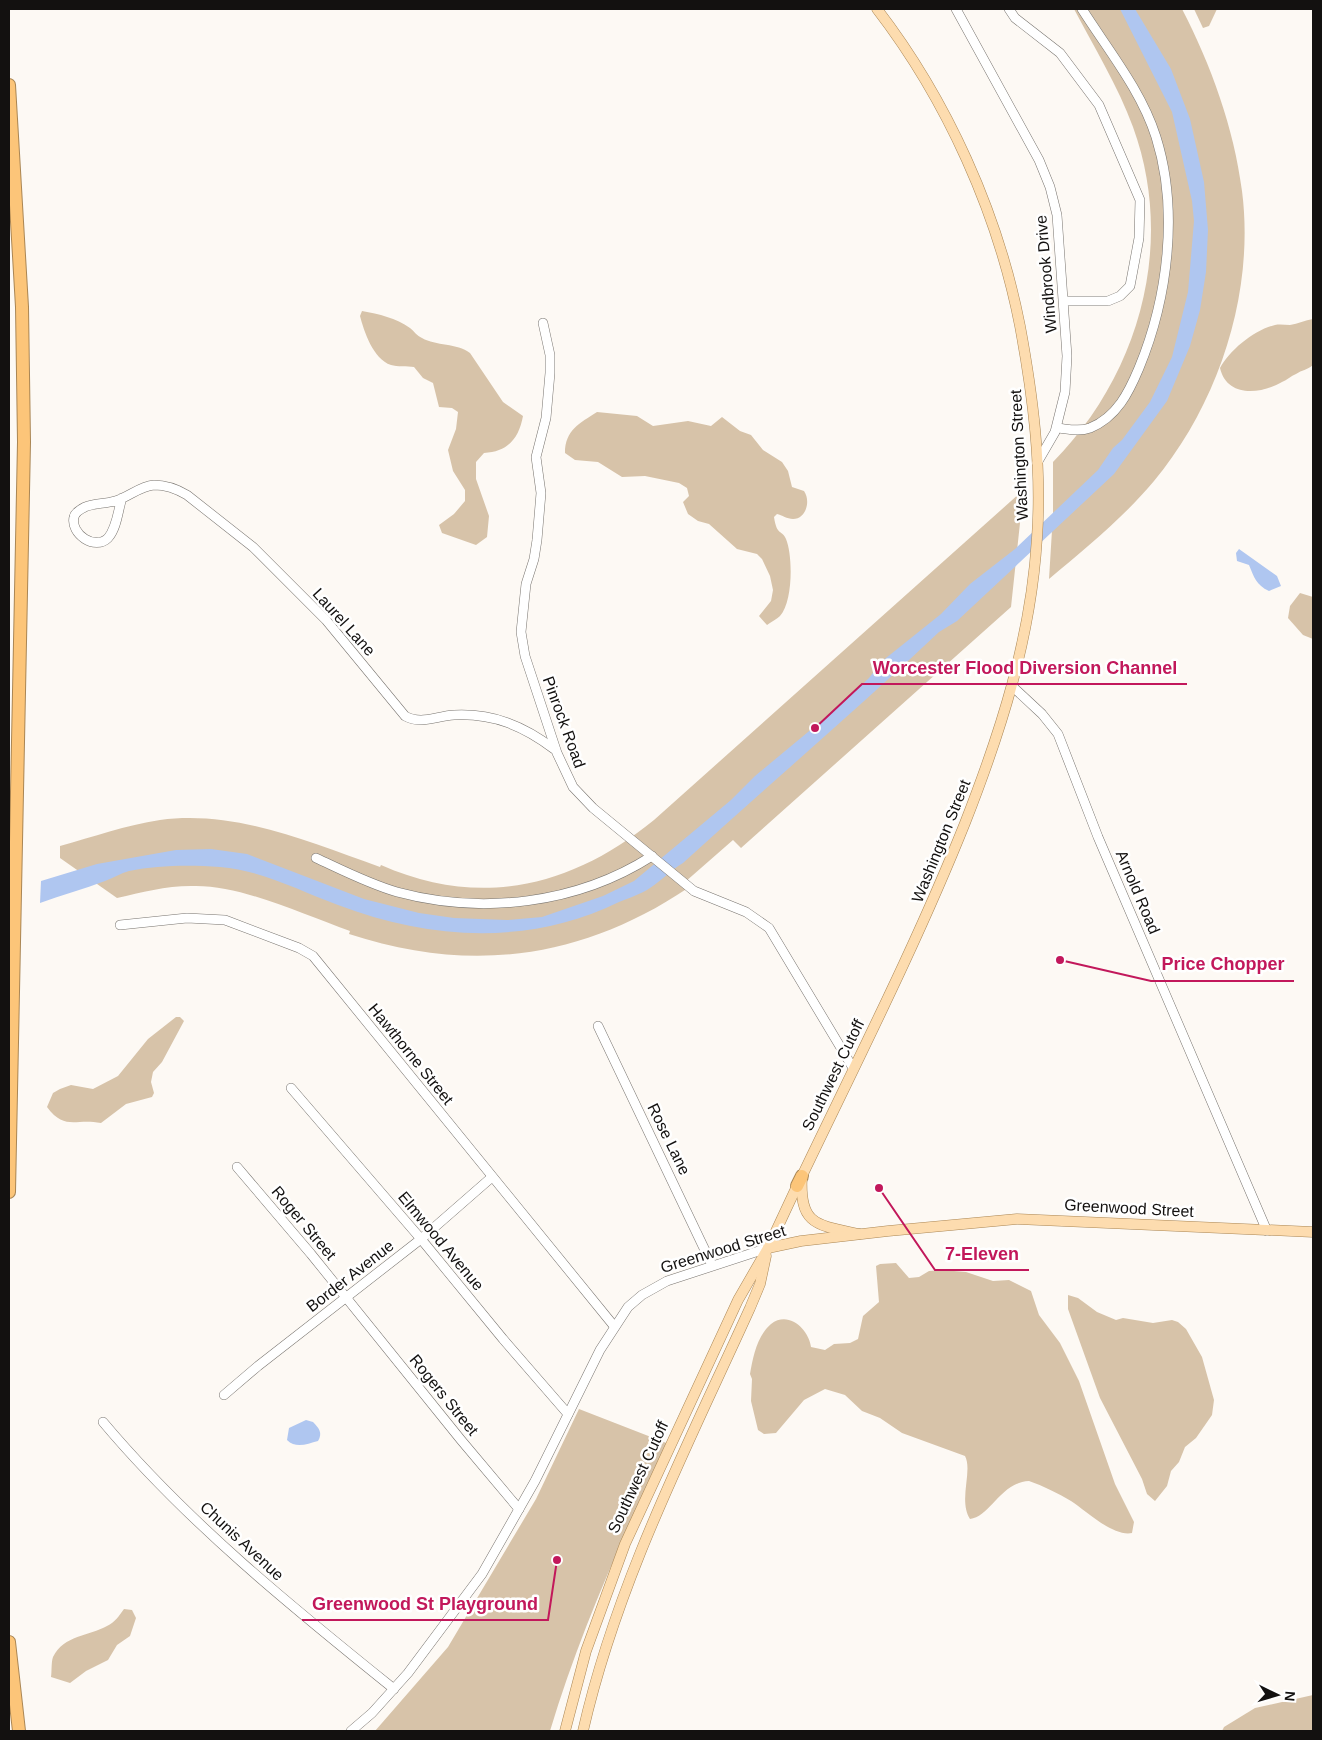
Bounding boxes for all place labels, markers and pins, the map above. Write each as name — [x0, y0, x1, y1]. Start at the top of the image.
callout: Worcester Flood Diversion Channel — [862, 651, 1187, 684]
callout: Price Chopper — [1151, 948, 1294, 981]
callout: 7-Eleven — [935, 1237, 1029, 1270]
callout: Greenwood St Playground — [302, 1587, 548, 1620]

